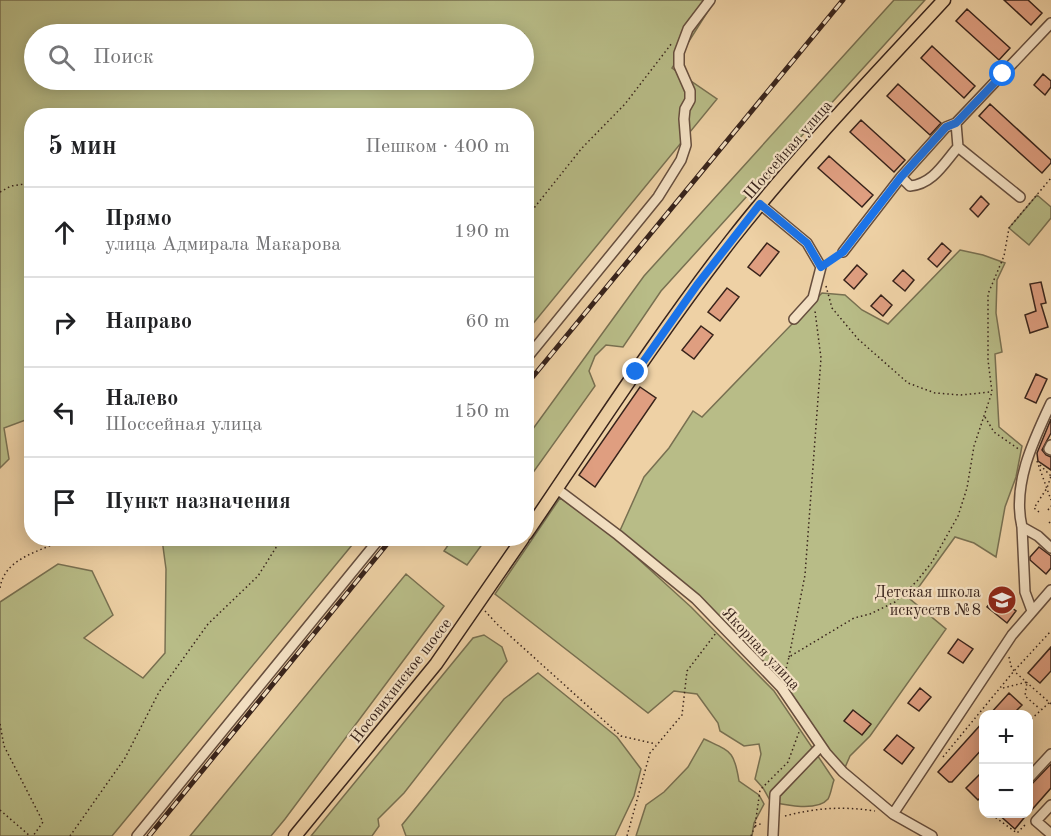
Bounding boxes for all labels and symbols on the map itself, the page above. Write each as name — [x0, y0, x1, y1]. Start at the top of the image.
route start — [989, 60, 1015, 86]
street label: Шоссейная улица — [741, 97, 836, 203]
route end — [622, 358, 648, 384]
school or university icon: Детская школа искусств №8 — [986, 584, 1018, 616]
place label: Детская школа искусств №8 — [874, 585, 981, 619]
street label: Якорная улица — [718, 605, 803, 694]
street label: Носовихинское шоссе — [348, 616, 455, 747]

